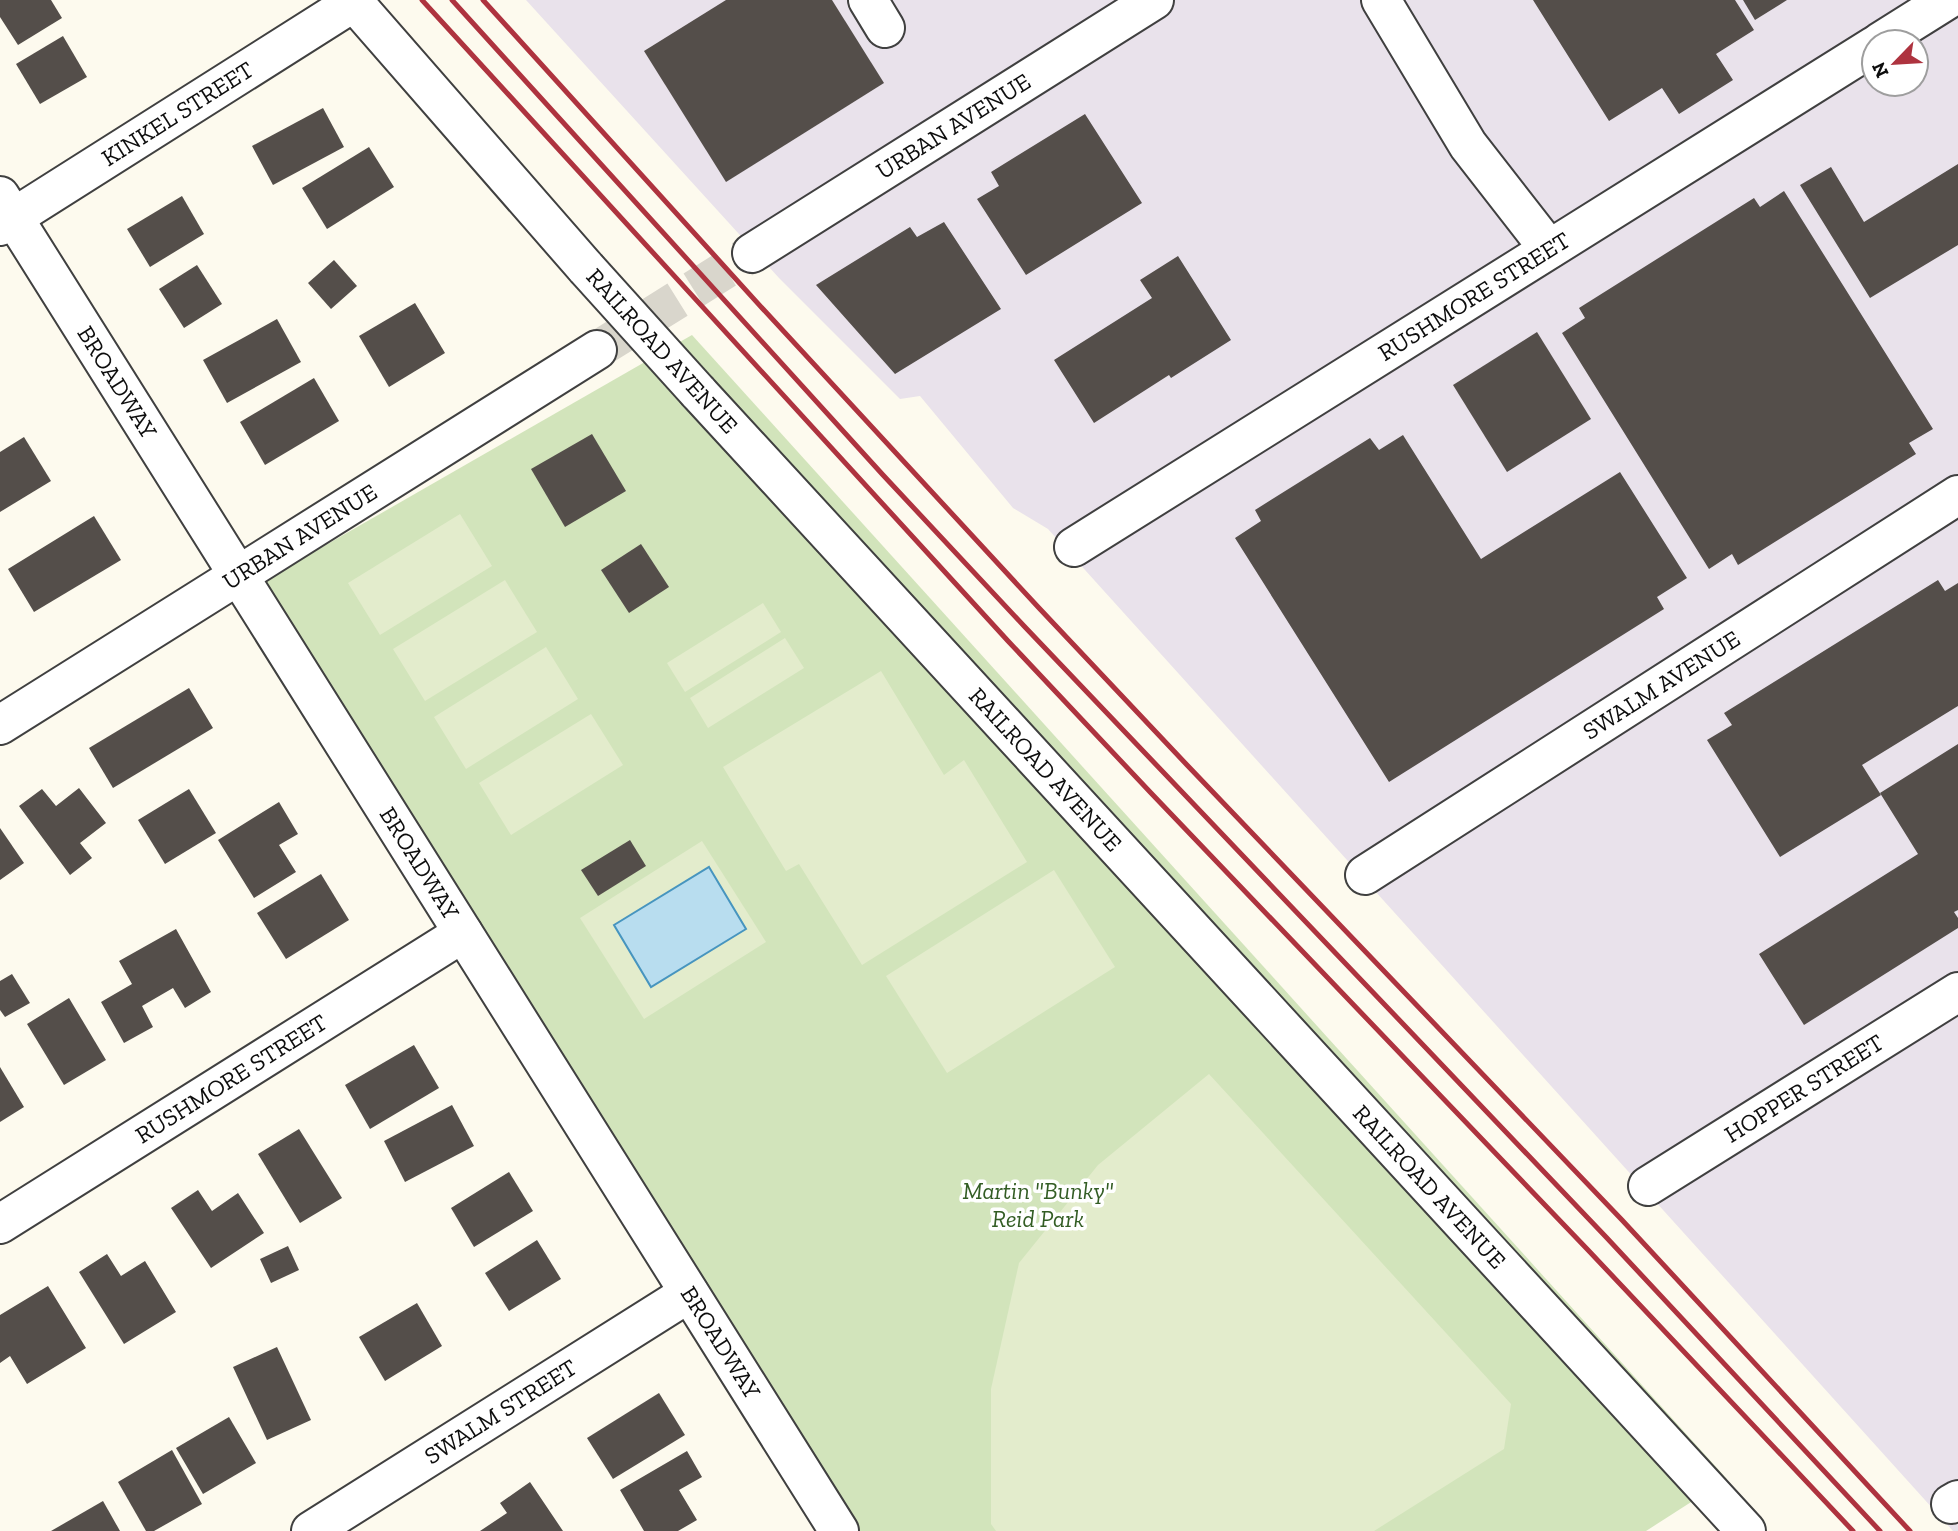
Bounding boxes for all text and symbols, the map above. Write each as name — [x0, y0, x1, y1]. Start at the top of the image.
north arrow — [1860, 28, 1930, 98]
street label: KINKEL STREET — [96, 54, 259, 172]
text: N — [1867, 59, 1894, 81]
street label: URBAN AVENUE — [871, 66, 1036, 185]
street label: RUSHMORE STREET — [1373, 225, 1575, 367]
street label: RAILROAD AVENUE — [581, 262, 744, 439]
street label: BROADWAY — [71, 320, 164, 444]
street label: URBAN AVENUE — [217, 477, 382, 596]
street label: SWALM AVENUE — [1577, 624, 1745, 746]
street label: RAILROAD AVENUE — [963, 681, 1128, 857]
street label: BROADWAY — [374, 801, 466, 925]
street label: RUSHMORE STREET — [130, 1007, 332, 1149]
street label: HOPPER STREET — [1719, 1027, 1889, 1149]
street label: RAILROAD AVENUE — [1347, 1098, 1512, 1274]
park label: Martin "Bunky" Reid Park — [962, 1176, 1114, 1233]
street label: BROADWAY — [675, 1280, 767, 1404]
street label: SWALM STREET — [419, 1352, 582, 1470]

